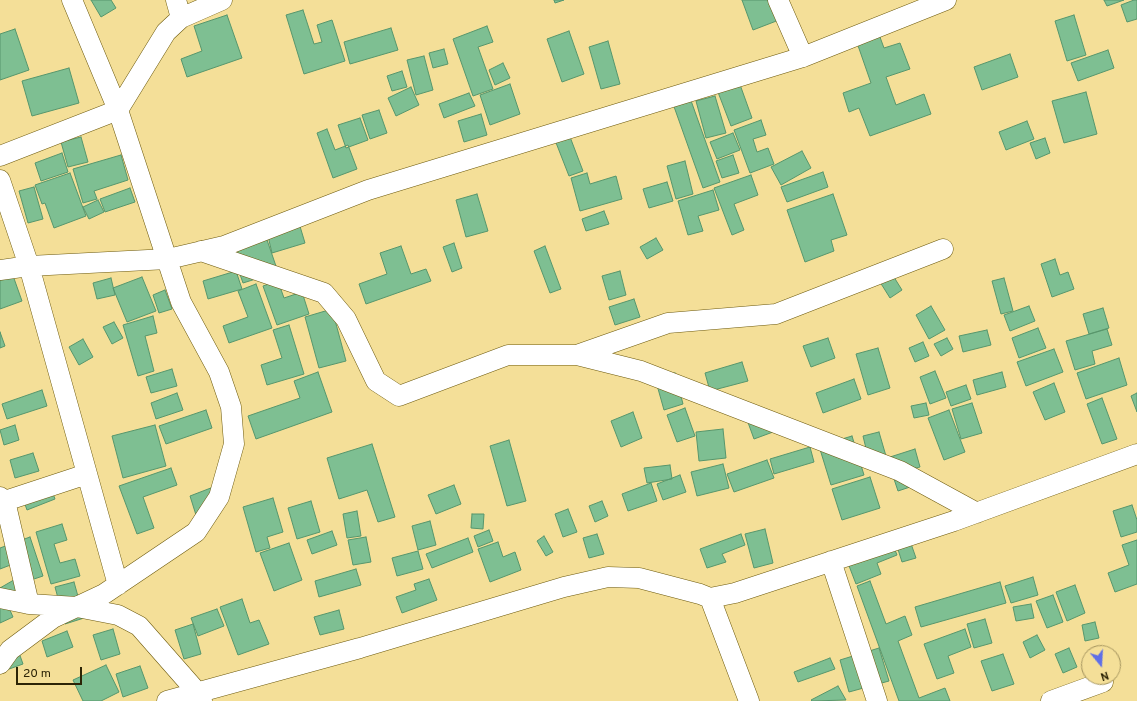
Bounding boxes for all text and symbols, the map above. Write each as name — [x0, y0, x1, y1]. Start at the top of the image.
north arrow — [1081, 645, 1121, 685]
scale bar — [18, 659, 84, 685]
text: 20 m — [23, 666, 51, 682]
text: N — [1098, 668, 1110, 683]

